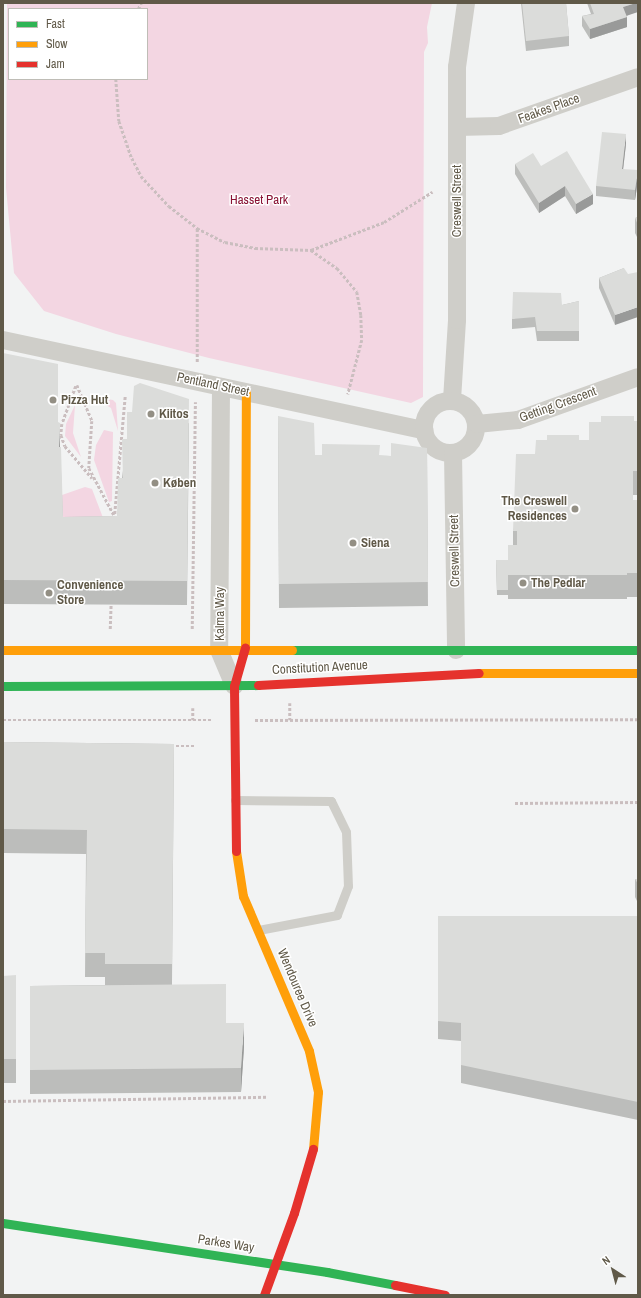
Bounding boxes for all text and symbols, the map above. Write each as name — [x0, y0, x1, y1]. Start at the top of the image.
legend — [8, 8, 148, 80]
text: Fast — [46, 16, 65, 32]
text: Slow — [46, 36, 67, 52]
text: Jam — [46, 56, 65, 72]
street label: Feakes Place — [516, 91, 582, 127]
street label: Creswell Street — [449, 165, 465, 237]
park label: Hasset Park — [230, 192, 288, 208]
street label: Pentland Street — [175, 370, 251, 400]
street label: Getting Crescent — [517, 384, 599, 426]
place label: Pizza Hut — [61, 392, 108, 408]
marker: Pizza Hut — [48, 395, 58, 405]
place label: Kiitos — [159, 406, 189, 422]
marker: Kiitos — [146, 409, 156, 419]
place label: Køben — [163, 475, 196, 491]
marker: Køben — [150, 478, 160, 488]
place label: The Creswell Residences — [501, 494, 567, 525]
marker: The Creswell Residences — [570, 504, 580, 514]
street label: Creswell Street — [447, 515, 463, 587]
place label: Siena — [361, 535, 389, 551]
marker: Siena — [348, 538, 358, 548]
place label: The Pedlar — [531, 575, 586, 591]
place label: Convenience Store — [57, 578, 123, 609]
marker: The Pedlar — [518, 578, 528, 588]
street label: Kalma Way — [212, 587, 228, 641]
marker: Convenience Store — [44, 588, 54, 598]
street label: Constitution Avenue — [271, 658, 369, 678]
street label: Wendouree Drive — [274, 947, 320, 1029]
street label: Parkes Way — [197, 1232, 255, 1256]
north arrow — [593, 1250, 633, 1290]
text: N — [599, 1253, 613, 1268]

